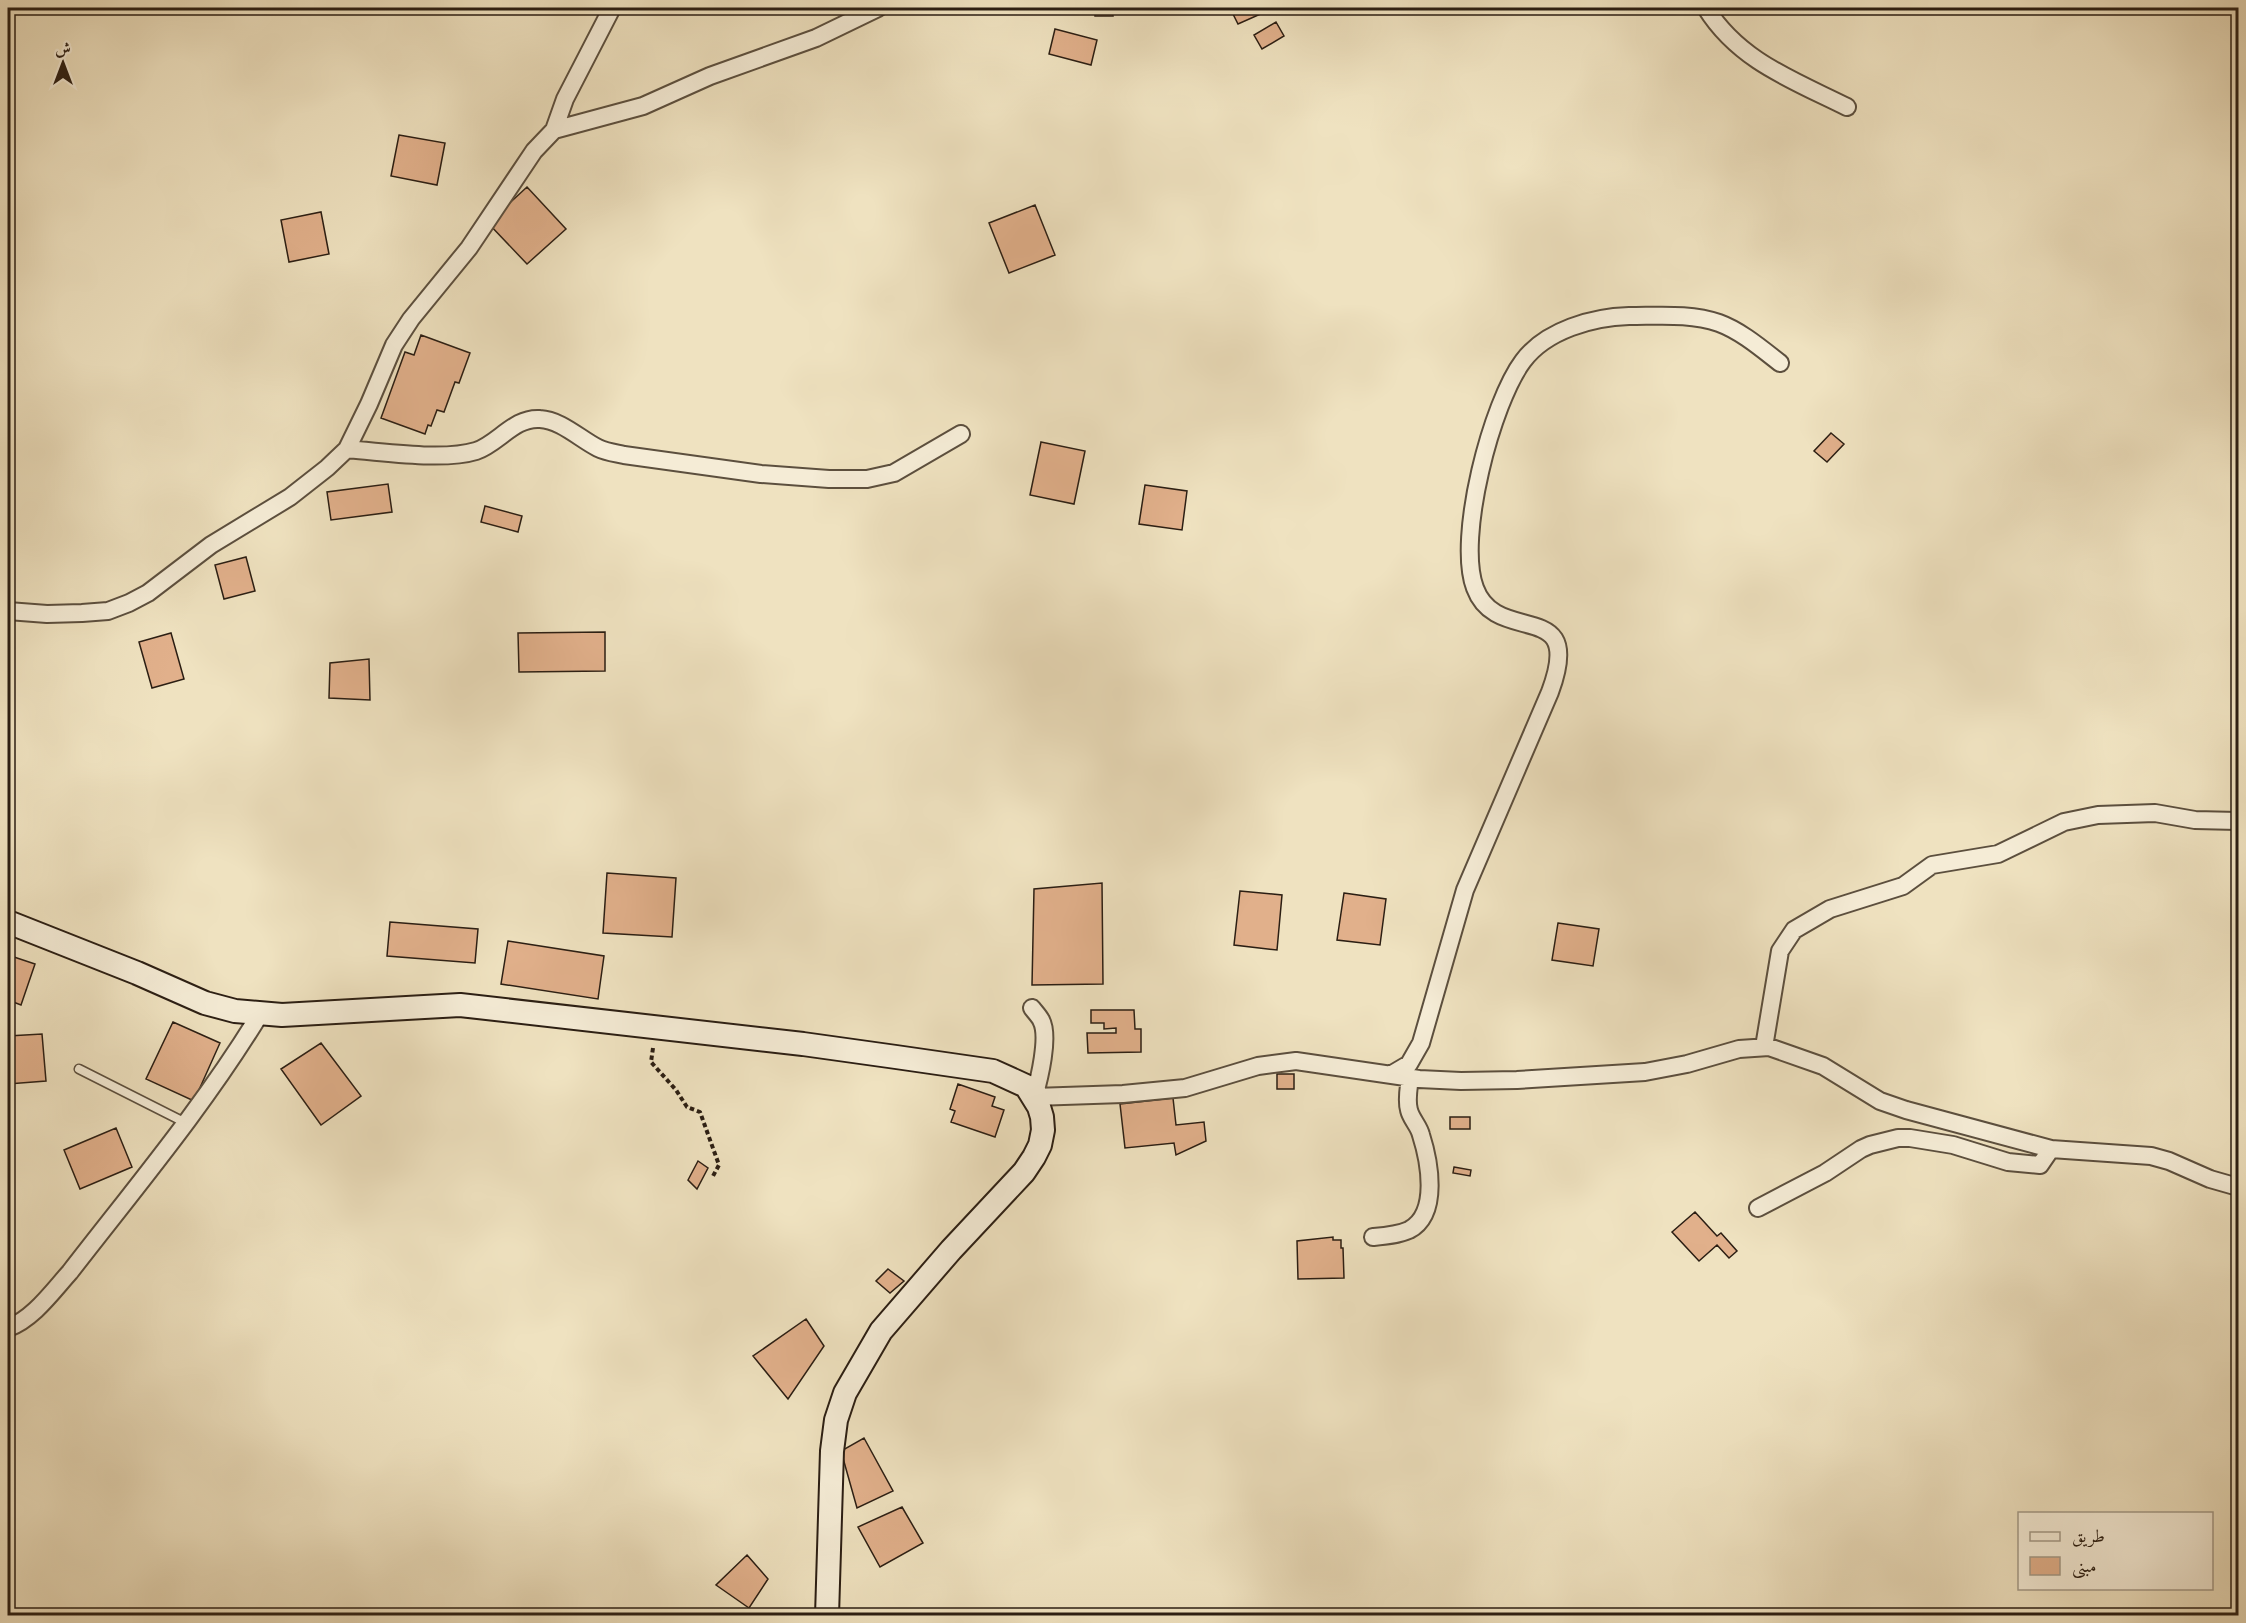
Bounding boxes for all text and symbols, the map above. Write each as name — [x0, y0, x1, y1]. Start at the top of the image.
north arrow — [33, 33, 93, 93]
text: ش — [55, 39, 71, 59]
legend — [2018, 1512, 2213, 1590]
text: طريق — [2072, 1525, 2105, 1548]
text: مبنى — [2072, 1555, 2097, 1579]

